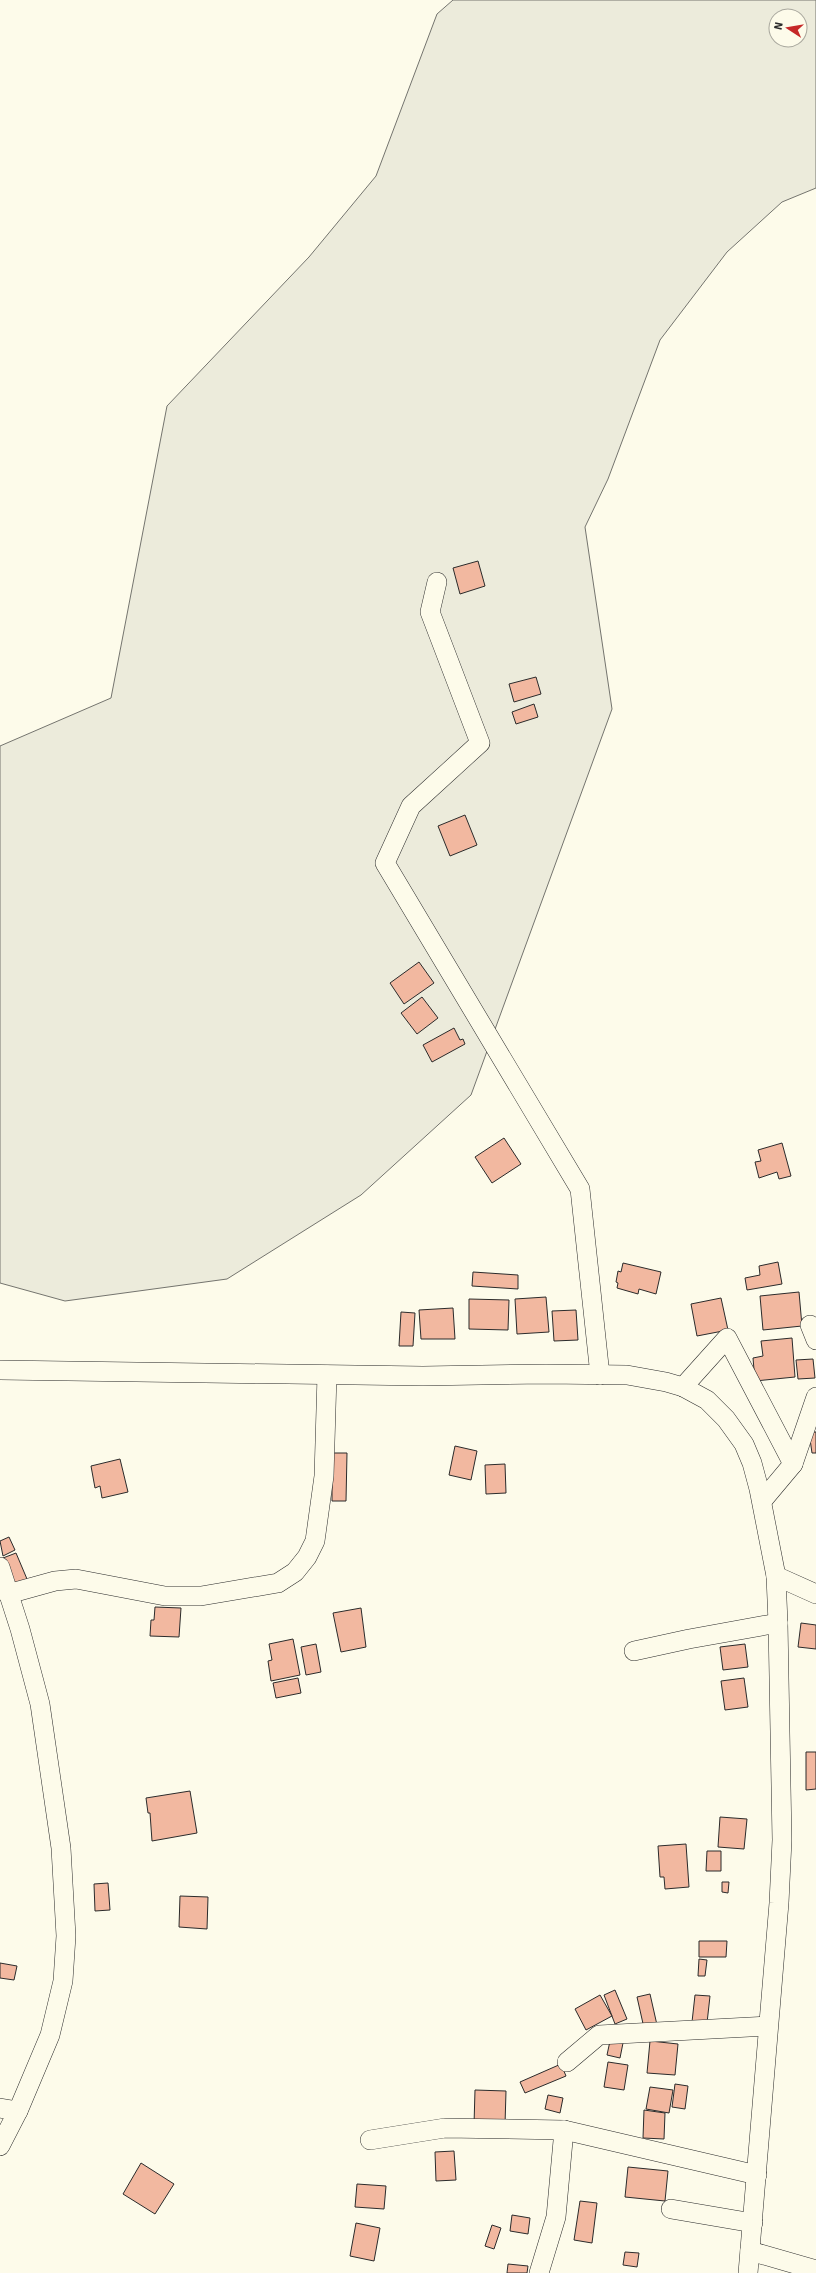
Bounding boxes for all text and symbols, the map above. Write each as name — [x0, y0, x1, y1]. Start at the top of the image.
north arrow — [768, 8, 808, 48]
text: N — [772, 21, 786, 31]

